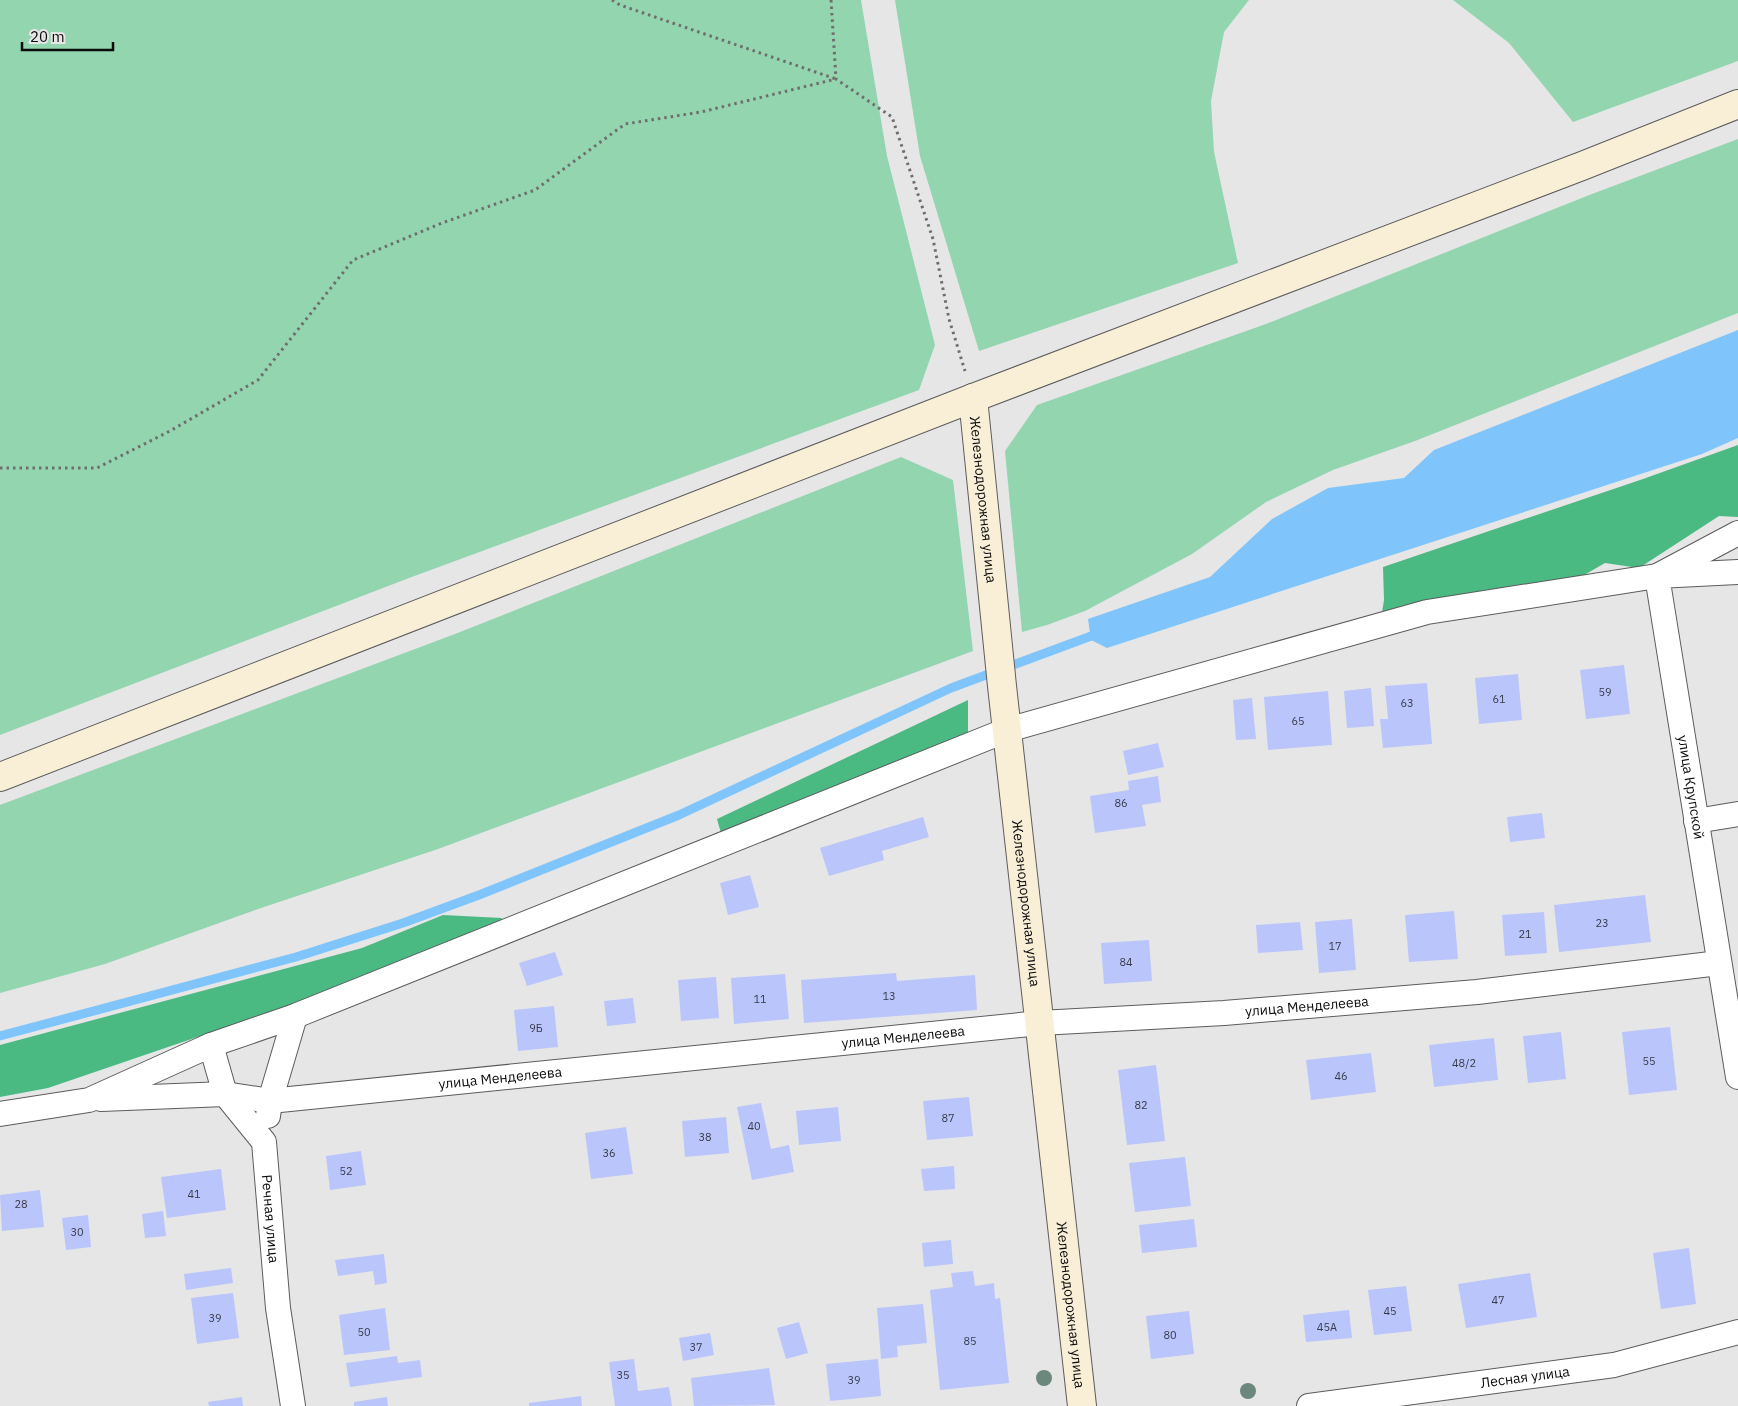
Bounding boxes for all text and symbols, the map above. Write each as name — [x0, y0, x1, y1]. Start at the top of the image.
scale bar — [22, 20, 114, 52]
text: 20 m — [30, 27, 65, 46]
street label: Железнодорожная улица — [966, 415, 1001, 584]
house number: 59 — [1598, 685, 1612, 699]
house number: 61 — [1492, 692, 1506, 706]
house number: 63 — [1400, 696, 1414, 710]
house number: 65 — [1291, 714, 1305, 728]
street label: улица Крупской — [1674, 734, 1708, 840]
house number: 86 — [1114, 796, 1128, 810]
street label: Железнодорожная улица — [1008, 819, 1044, 988]
house number: 23 — [1595, 916, 1609, 930]
house number: 21 — [1518, 927, 1532, 941]
house number: 17 — [1328, 939, 1342, 953]
house number: 84 — [1119, 955, 1133, 969]
house number: 13 — [882, 989, 896, 1003]
house number: 11 — [753, 992, 767, 1006]
street label: улица Менделеева — [1244, 992, 1370, 1020]
house number: 9Б — [529, 1021, 543, 1035]
street label: улица Менделеева — [841, 1022, 966, 1052]
house number: 55 — [1642, 1054, 1656, 1068]
house number: 48/2 — [1452, 1056, 1476, 1070]
street label: улица Менделеева — [438, 1062, 563, 1093]
house number: 46 — [1334, 1069, 1348, 1083]
house number: 82 — [1134, 1098, 1148, 1112]
house number: 87 — [941, 1111, 955, 1125]
house number: 40 — [747, 1119, 761, 1133]
house number: 38 — [698, 1130, 712, 1144]
house number: 36 — [602, 1146, 616, 1160]
house number: 52 — [339, 1164, 353, 1178]
street label: Речная улица — [258, 1174, 283, 1264]
house number: 41 — [187, 1187, 201, 1201]
house number: 28 — [14, 1197, 28, 1211]
street label: Железнодорожная улица — [1053, 1220, 1089, 1390]
house number: 30 — [70, 1225, 84, 1239]
house number: 47 — [1491, 1293, 1505, 1307]
house number: 45 — [1383, 1304, 1397, 1318]
house number: 39 — [208, 1311, 222, 1325]
house number: 45А — [1317, 1320, 1337, 1334]
house number: 50 — [357, 1325, 371, 1339]
house number: 80 — [1163, 1328, 1177, 1342]
house number: 85 — [963, 1334, 977, 1348]
house number: 37 — [689, 1340, 703, 1354]
street label: Лесная улица — [1479, 1362, 1571, 1392]
house number: 35 — [616, 1368, 630, 1382]
house number: 39 — [847, 1373, 861, 1387]

